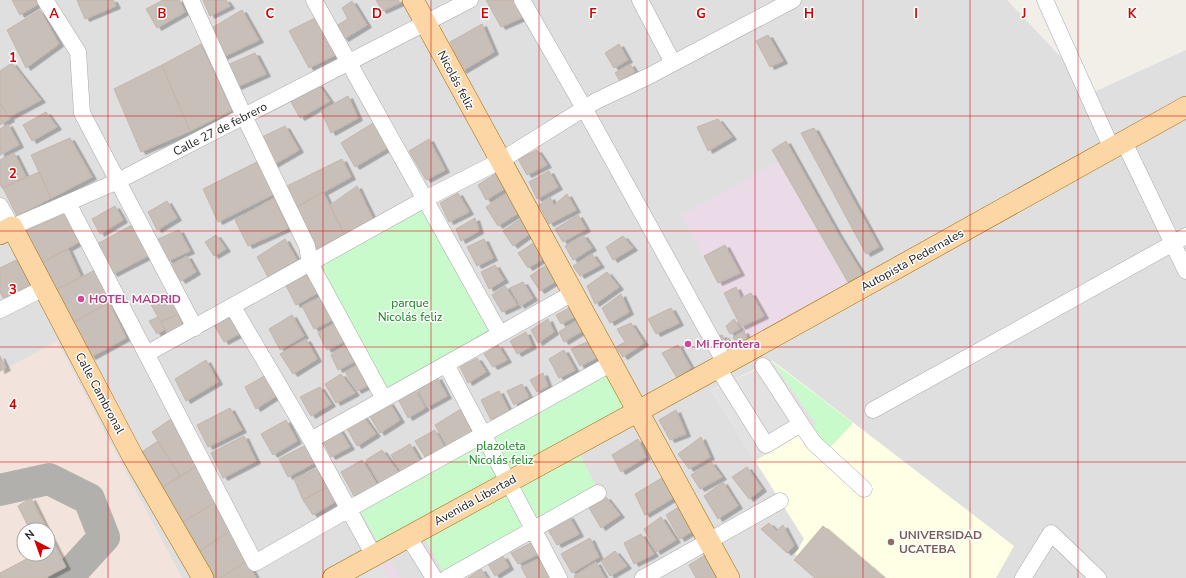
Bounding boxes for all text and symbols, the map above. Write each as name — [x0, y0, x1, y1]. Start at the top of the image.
text: A — [49, 5, 59, 23]
text: B — [158, 5, 167, 23]
text: C — [266, 5, 275, 23]
text: D — [372, 5, 382, 23]
text: E — [481, 5, 489, 23]
text: F — [589, 5, 597, 23]
text: G — [696, 5, 706, 23]
text: H — [804, 5, 814, 23]
text: I — [914, 5, 918, 23]
text: J — [1021, 5, 1026, 23]
text: K — [1128, 5, 1137, 23]
street label: Nicolás feliz — [434, 48, 478, 113]
text: 1 — [9, 49, 17, 67]
street label: Calle 27 de febrero — [170, 98, 270, 160]
text: 2 — [9, 165, 17, 183]
street label: Autopista Pedernales — [858, 225, 967, 295]
text: 3 — [9, 281, 17, 299]
place label: HOTEL MADRID — [89, 291, 181, 307]
marker: HOTEL MADRID — [76, 294, 86, 304]
park label: parque Nicolás feliz — [378, 295, 443, 325]
place label: Mi Frontera — [696, 336, 760, 352]
marker: Mi Frontera — [683, 339, 693, 349]
street label: Calle Cambronal — [72, 350, 128, 437]
text: 4 — [9, 396, 17, 414]
park label: plazoleta Nicolás feliz — [469, 438, 534, 468]
street label: Avenida Libertad — [431, 471, 519, 529]
north arrow — [16, 522, 56, 562]
text: N — [22, 526, 38, 543]
place label: UNIVERSIDAD UCATEBA — [899, 527, 982, 557]
marker: UNIVERSIDAD UCATEBA — [886, 537, 896, 547]

